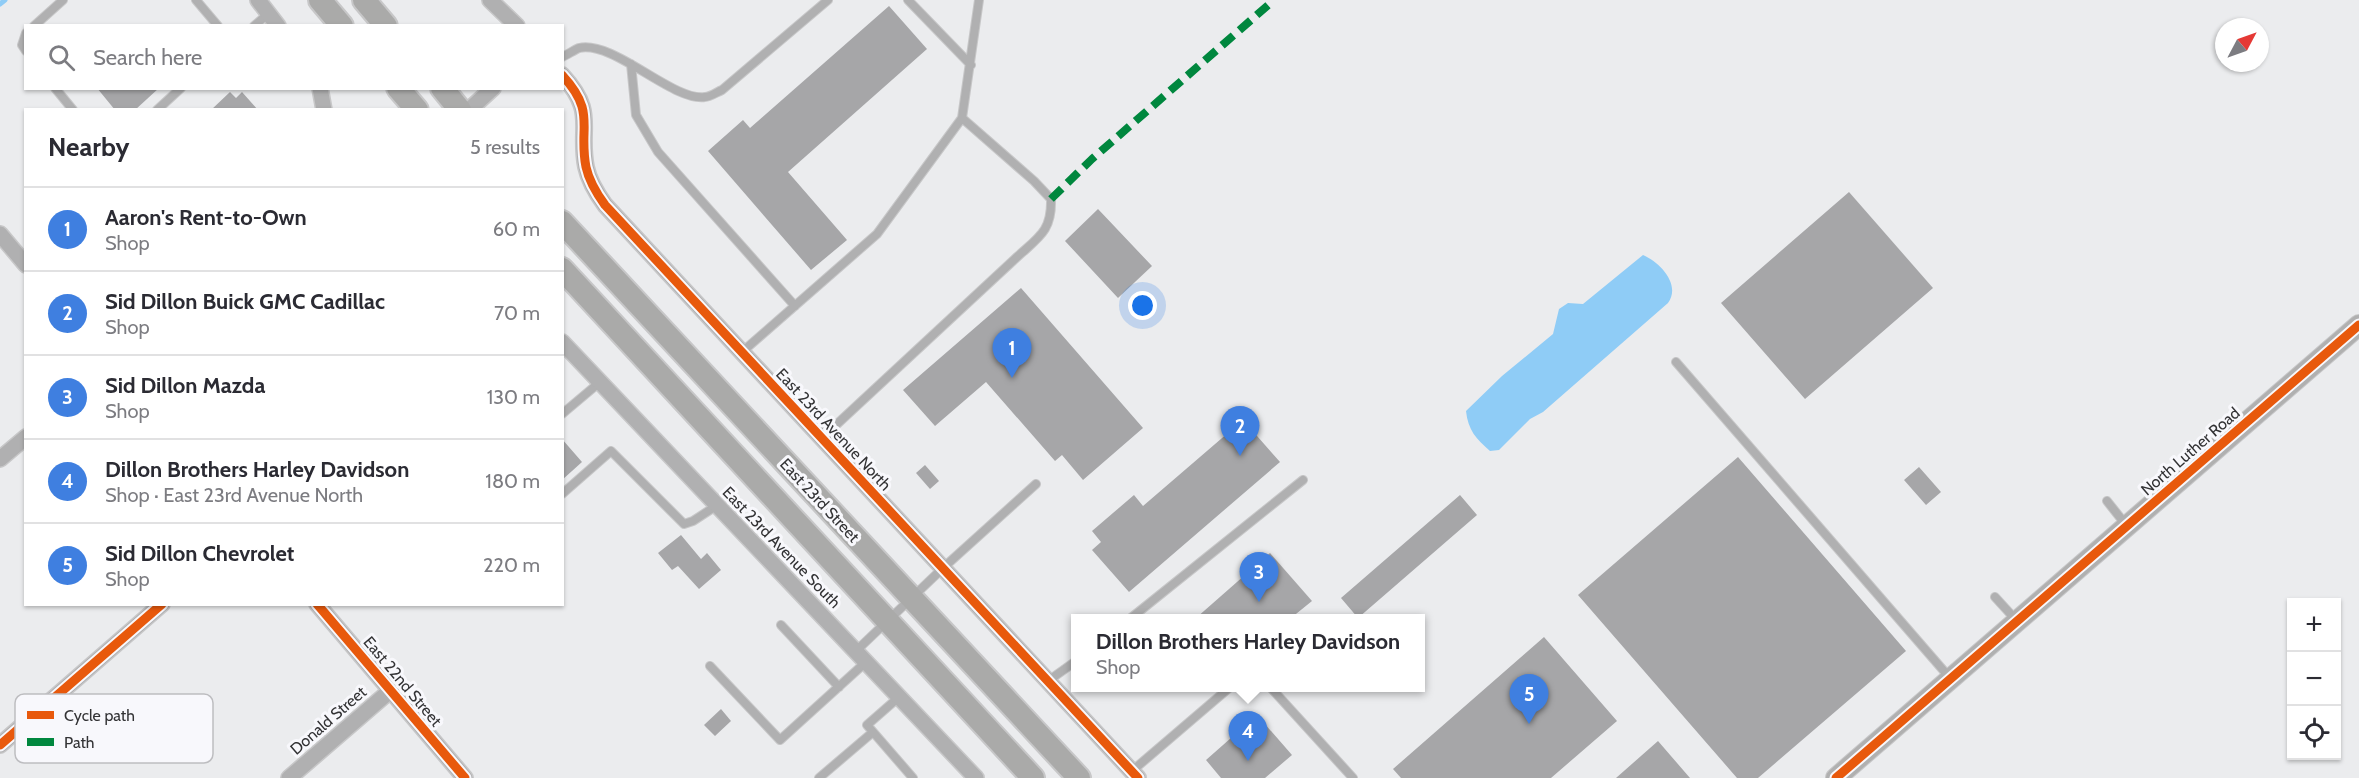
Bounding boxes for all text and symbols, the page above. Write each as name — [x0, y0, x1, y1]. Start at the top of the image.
north arrow — [2215, 18, 2269, 72]
search box — [24, 24, 564, 90]
icon: search — [45, 41, 78, 74]
text: Search here — [93, 44, 202, 71]
text: Nearby — [48, 131, 129, 163]
text: 5 results — [470, 135, 540, 159]
text: Aaron's Rent-to-Own — [105, 204, 307, 231]
text: 1 — [64, 217, 71, 241]
text: 60 m — [493, 217, 540, 241]
text: Shop — [105, 231, 150, 255]
text: Sid Dillon Buick GMC Cadillac — [105, 288, 385, 315]
your location — [1128, 291, 1157, 320]
text: 2 — [62, 301, 73, 325]
text: 70 m — [494, 301, 540, 325]
text: Shop — [105, 315, 150, 339]
pin: 1 — [992, 328, 1032, 378]
street label: East 23rd Avenue North — [772, 364, 895, 494]
text: Sid Dillon Mazda — [105, 372, 265, 399]
text: 3 — [62, 385, 73, 409]
text: 130 m — [487, 385, 540, 409]
text: Shop — [105, 399, 150, 423]
street label: North Luther Road — [2137, 403, 2244, 499]
pin: 2 — [1220, 406, 1260, 456]
street label: East 23rd Street — [776, 454, 864, 547]
text: Dillon Brothers Harley Davidson — [105, 456, 409, 483]
text: 4 — [61, 469, 74, 493]
text: 180 m — [485, 469, 540, 493]
text: Shop · East 23rd Avenue North — [105, 483, 363, 507]
street label: East 23rd Avenue South — [719, 483, 845, 612]
text: Sid Dillon Chevrolet — [105, 540, 294, 567]
pin: 3 — [1240, 552, 1278, 602]
text: 5 — [62, 553, 73, 577]
text: 220 m — [483, 553, 540, 577]
text: Shop — [105, 567, 150, 591]
map controls — [2287, 598, 2341, 760]
button: + — [2287, 598, 2341, 652]
popup — [1071, 614, 1425, 692]
text: Dillon Brothers Harley Davidson — [1096, 628, 1400, 655]
street label: East 22nd Street — [360, 633, 446, 731]
button: − — [2287, 652, 2341, 706]
text: Shop — [1096, 655, 1140, 679]
pin: 5 — [1510, 674, 1549, 724]
street label: Donald Street — [287, 682, 371, 758]
legend — [15, 694, 213, 763]
text: Cycle path — [64, 706, 135, 725]
button: locate — [2287, 706, 2341, 760]
pin: 4 — [1228, 712, 1268, 761]
text: Path — [64, 733, 95, 752]

